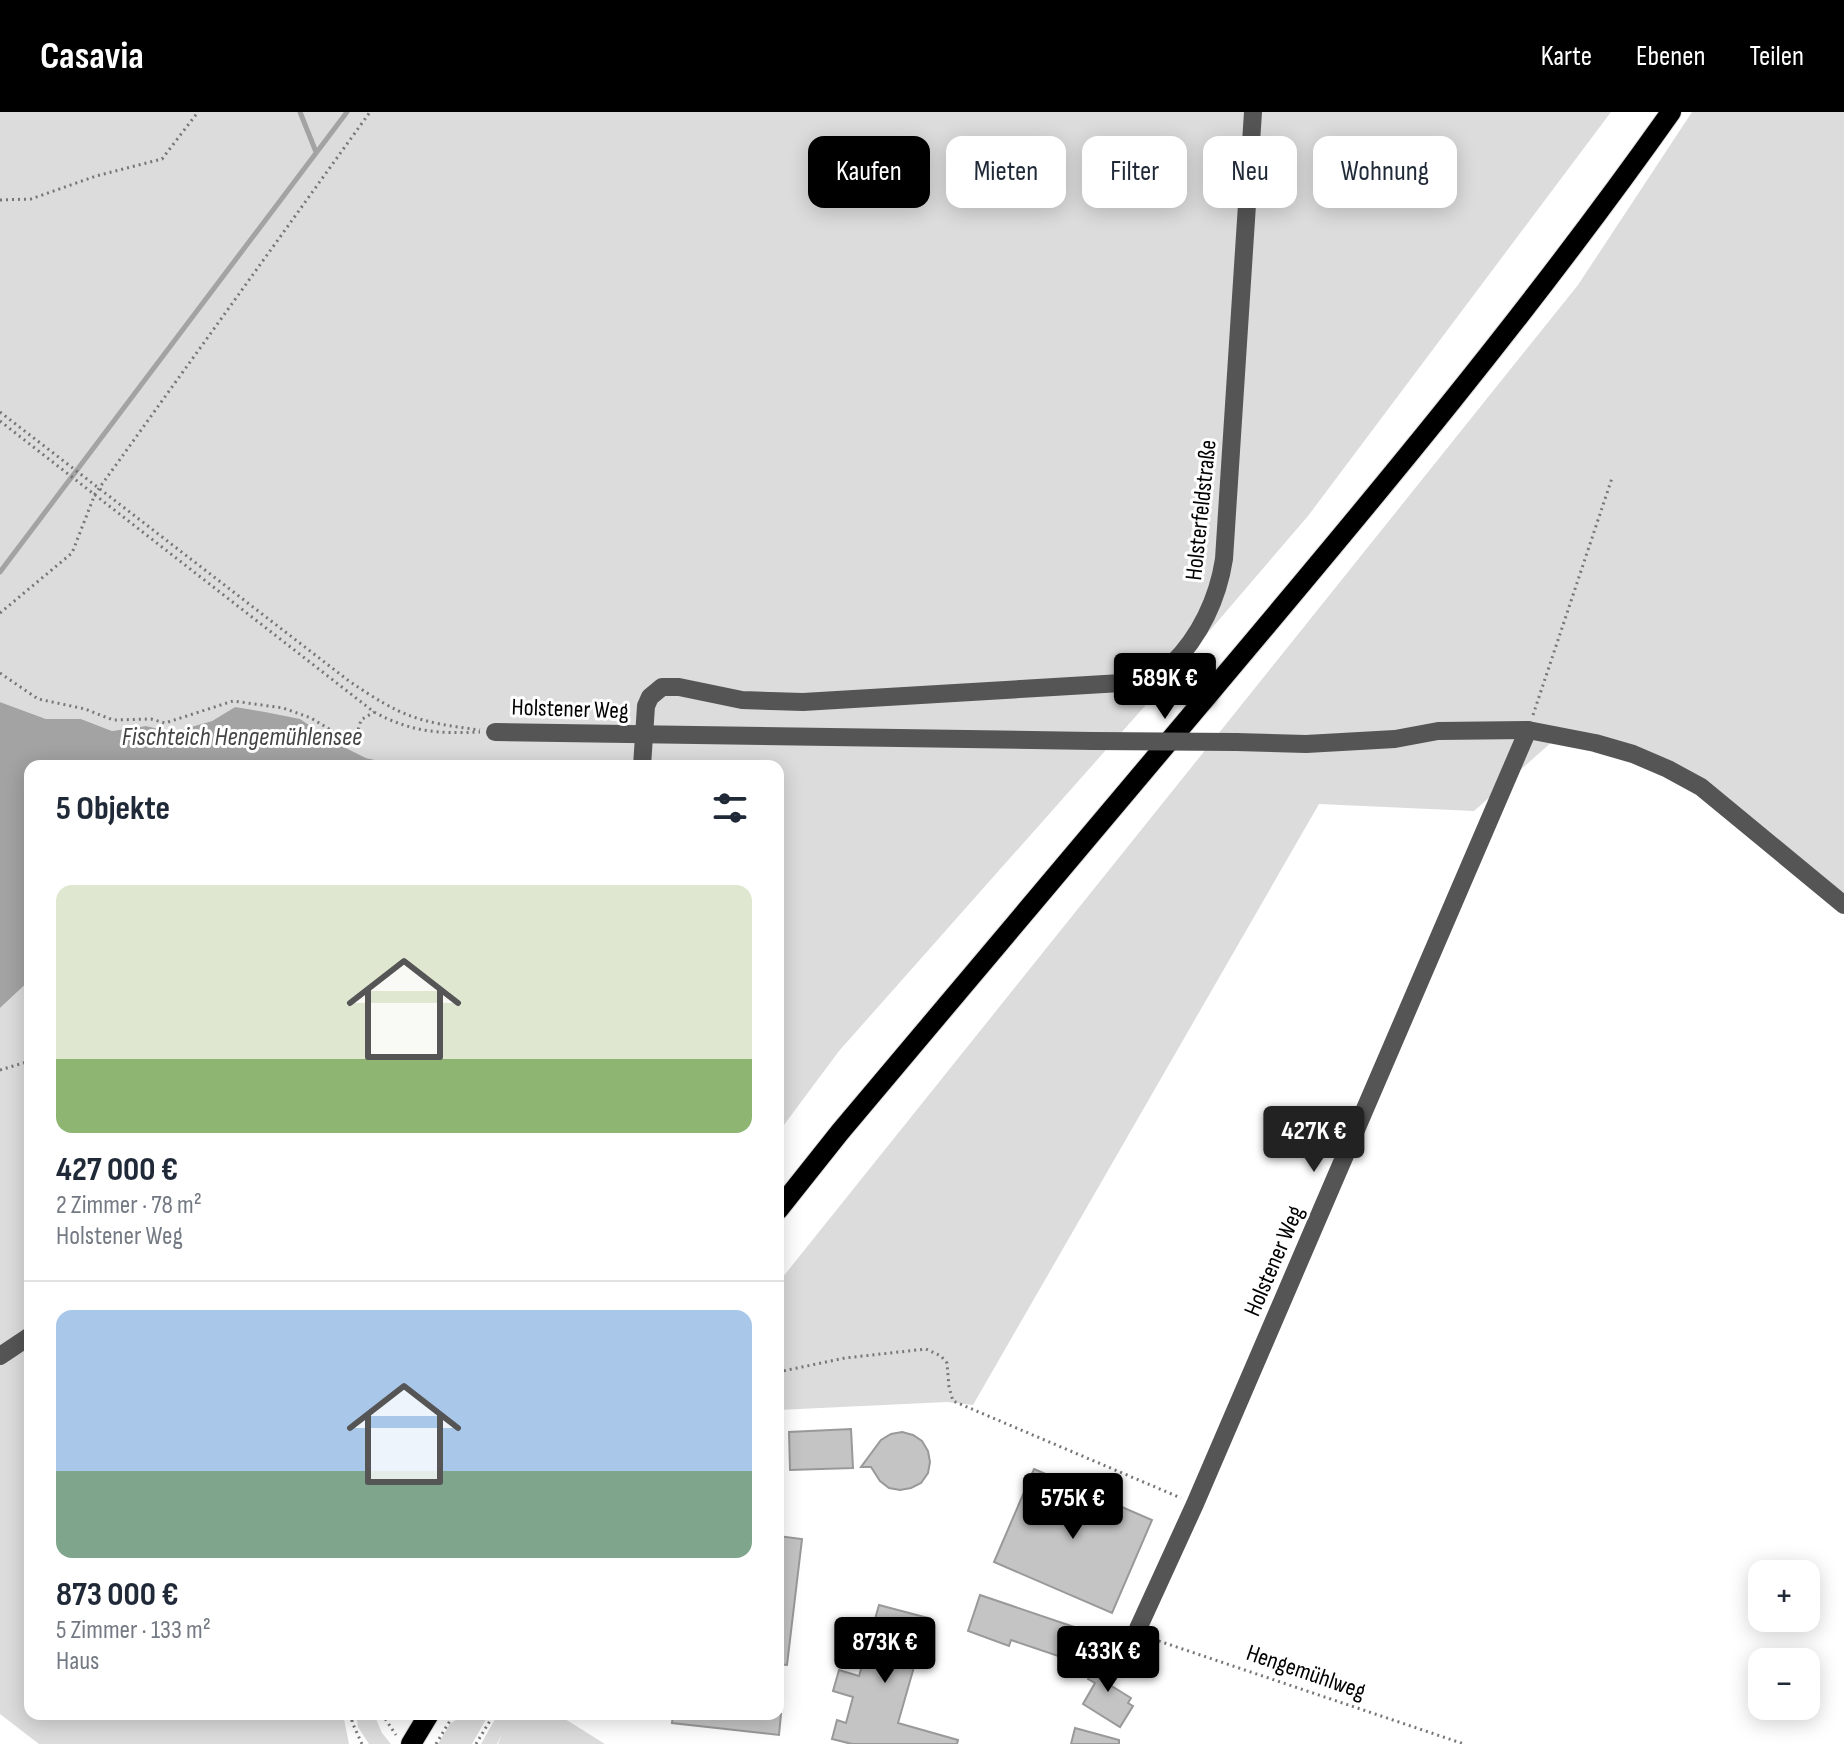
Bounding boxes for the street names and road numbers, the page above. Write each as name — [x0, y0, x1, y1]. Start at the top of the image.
street label: Holsterfeldstraße — [1179, 438, 1223, 582]
street label: Holstener Weg — [511, 692, 629, 726]
street label: Holstener Weg — [1238, 1201, 1310, 1321]
street label: Hengemühlweg — [1243, 1638, 1369, 1706]

